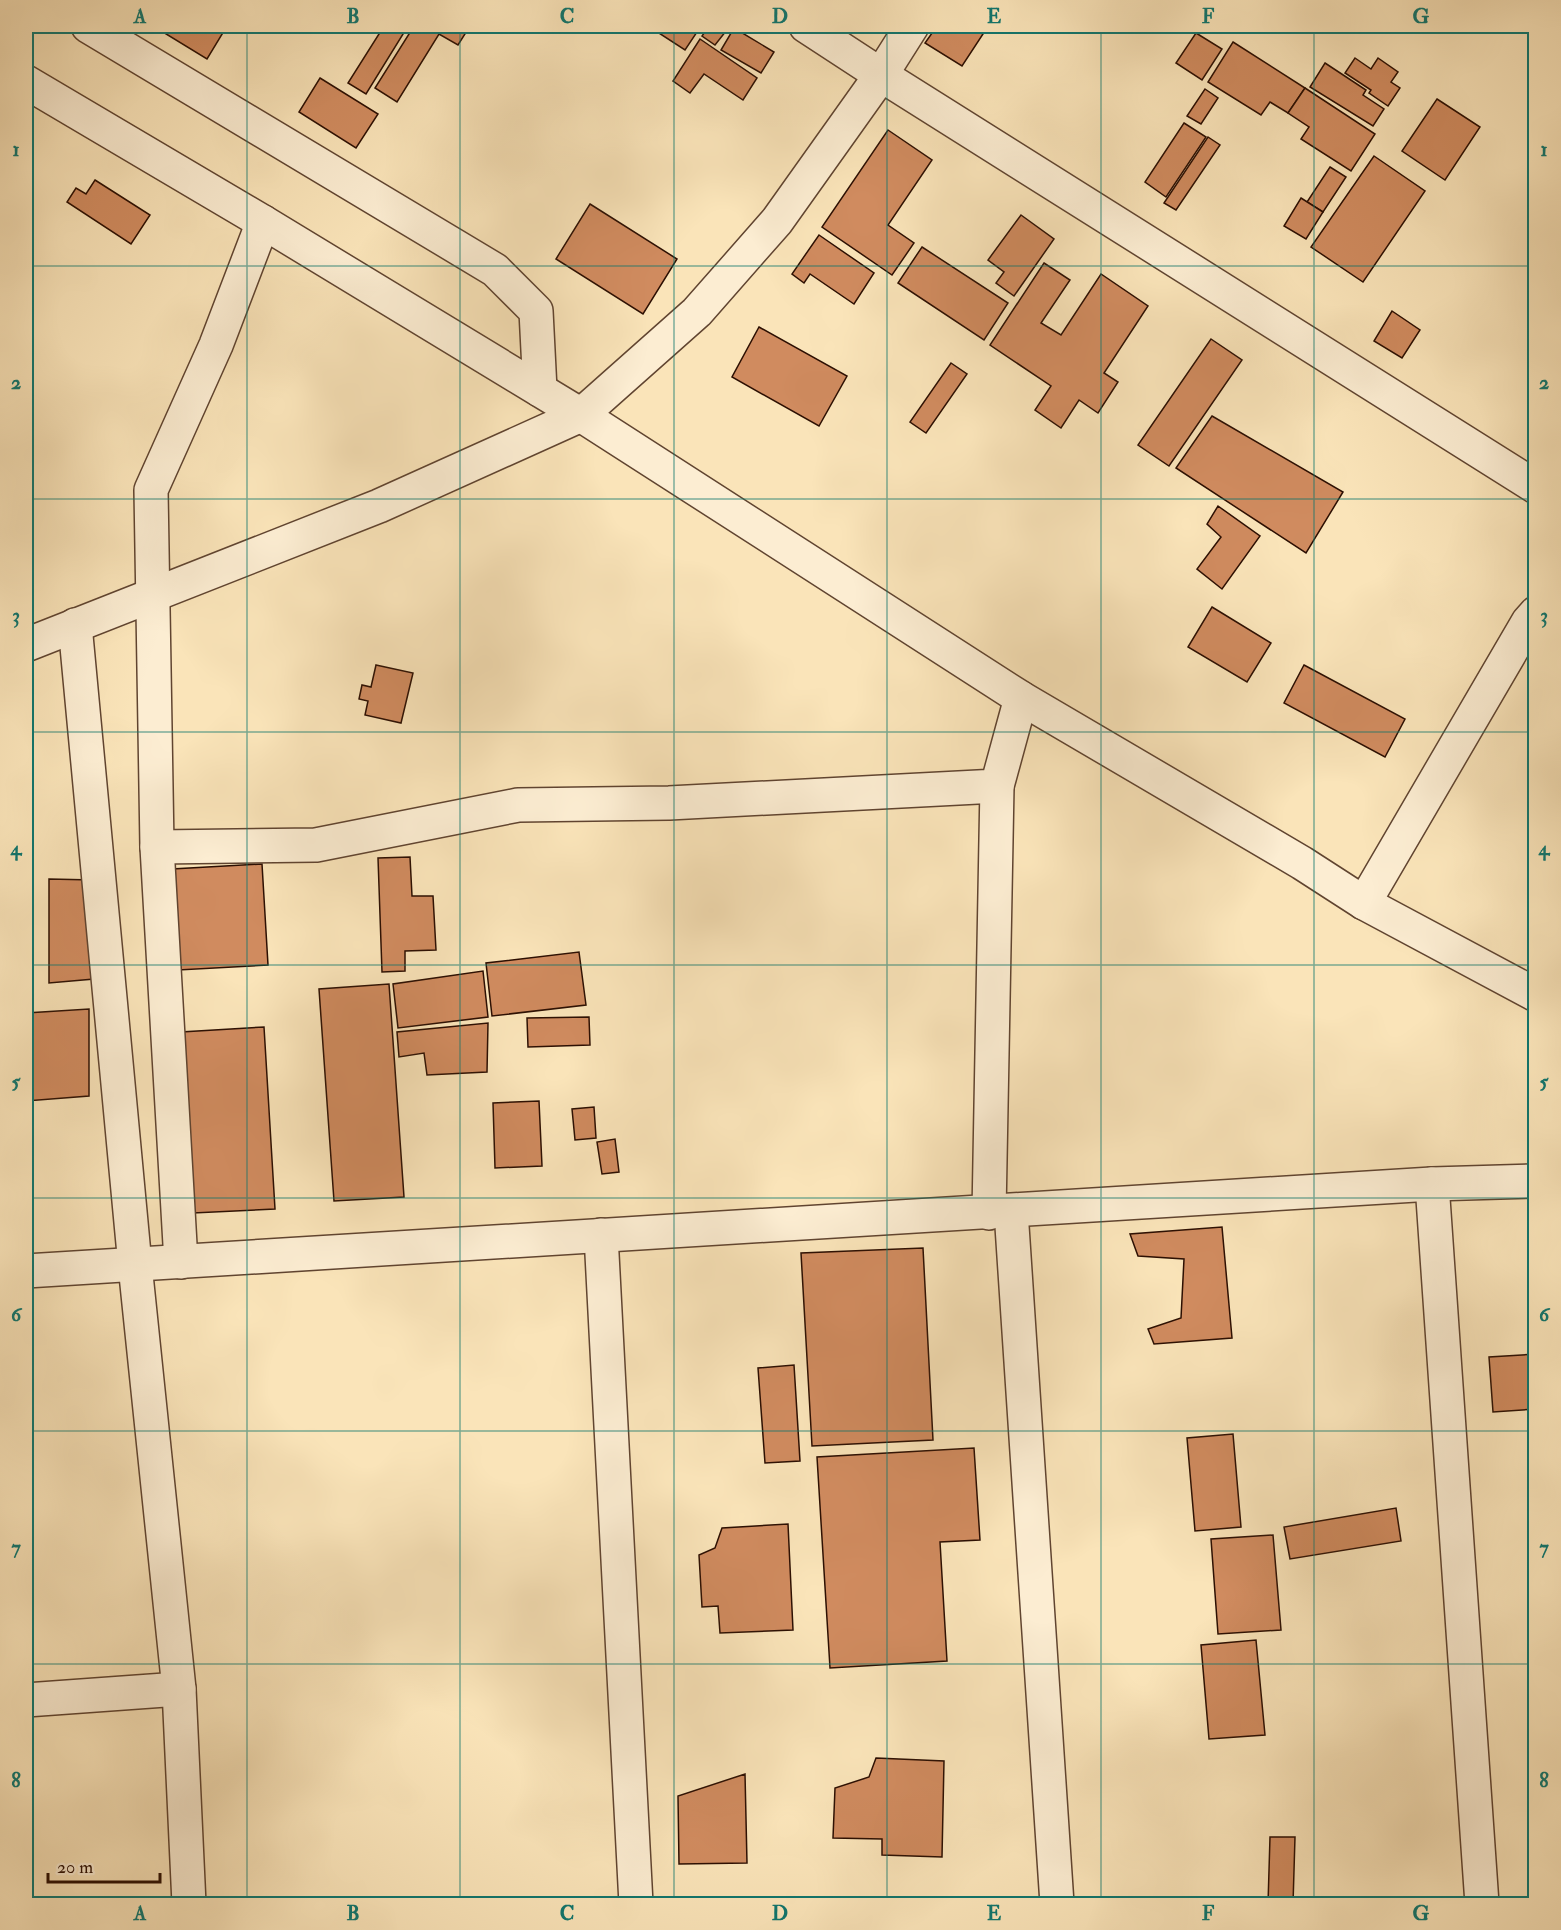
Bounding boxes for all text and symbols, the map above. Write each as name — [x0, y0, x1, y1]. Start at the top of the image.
text: A — [133, 4, 147, 29]
text: B — [346, 4, 360, 29]
text: C — [560, 4, 574, 29]
text: D — [772, 4, 788, 29]
text: E — [987, 4, 1002, 29]
text: F — [1202, 4, 1215, 29]
text: G — [1413, 4, 1430, 29]
text: 1 — [12, 137, 20, 162]
text: 1 — [1540, 137, 1548, 162]
text: 2 — [11, 370, 21, 395]
text: 2 — [1539, 370, 1549, 395]
text: 3 — [12, 603, 20, 628]
text: 3 — [1540, 603, 1548, 628]
text: 4 — [10, 836, 23, 861]
text: 4 — [1538, 836, 1551, 861]
text: 5 — [12, 1069, 22, 1094]
text: 5 — [1540, 1069, 1550, 1094]
text: 6 — [11, 1302, 23, 1327]
text: 6 — [1539, 1302, 1551, 1327]
text: 7 — [11, 1535, 21, 1560]
text: 7 — [1539, 1535, 1549, 1560]
text: 8 — [11, 1768, 21, 1793]
text: 8 — [1539, 1768, 1549, 1793]
scale bar — [48, 1846, 160, 1884]
text: 20 m — [57, 1856, 93, 1879]
text: A — [133, 1901, 147, 1926]
text: B — [346, 1901, 360, 1926]
text: C — [560, 1901, 574, 1926]
text: D — [772, 1901, 788, 1926]
text: E — [987, 1901, 1002, 1926]
text: F — [1202, 1901, 1215, 1926]
text: G — [1413, 1901, 1430, 1926]

